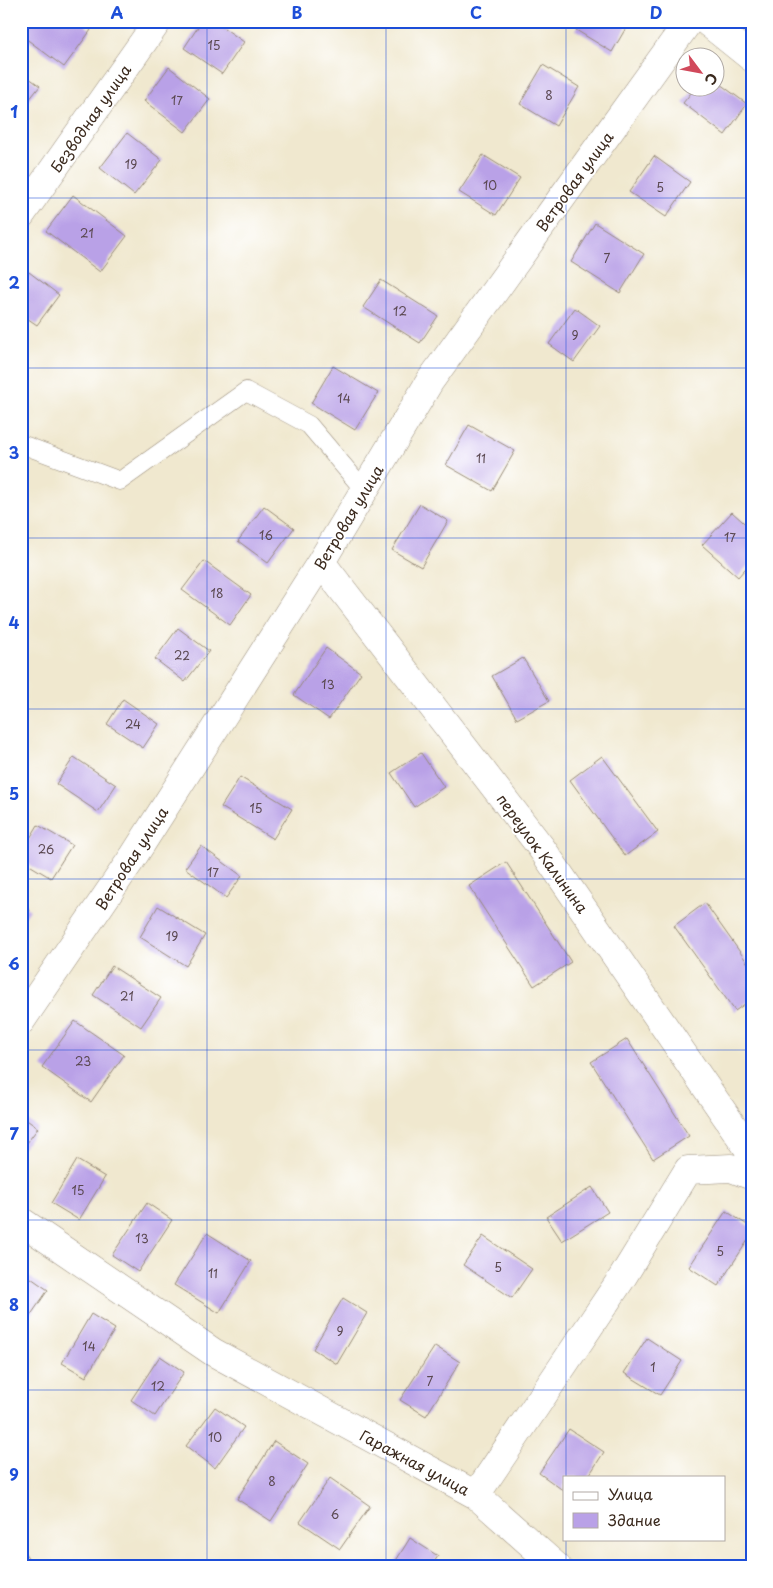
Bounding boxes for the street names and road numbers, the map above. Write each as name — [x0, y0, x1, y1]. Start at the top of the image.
street label: Безводная улица — [44, 59, 136, 177]
street label: Ветровая улица — [530, 126, 619, 236]
street label: Ветровая улица — [308, 460, 389, 574]
street label: переулок Калинина — [492, 788, 595, 918]
street label: Ветровая улица — [89, 801, 173, 914]
street label: Гаражная улица — [356, 1423, 474, 1501]

